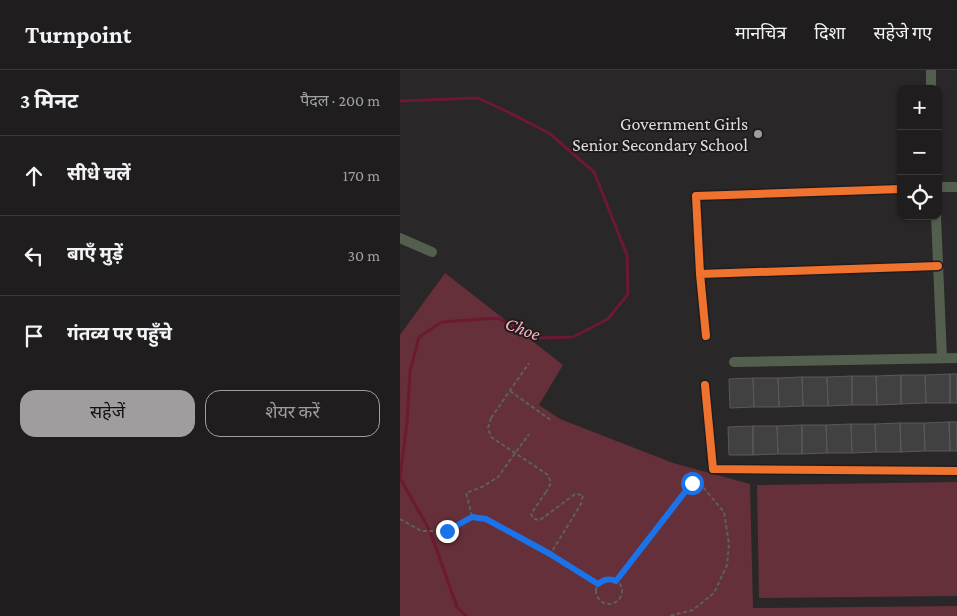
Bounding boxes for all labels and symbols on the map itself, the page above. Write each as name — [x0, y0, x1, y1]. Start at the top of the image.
place label: Government Girls Senior Secondary School — [572, 114, 748, 155]
marker: Government Girls Senior Secondary School — [752, 128, 764, 140]
water label: Choe — [502, 312, 543, 345]
route start — [681, 472, 704, 495]
route end — [436, 520, 459, 543]

